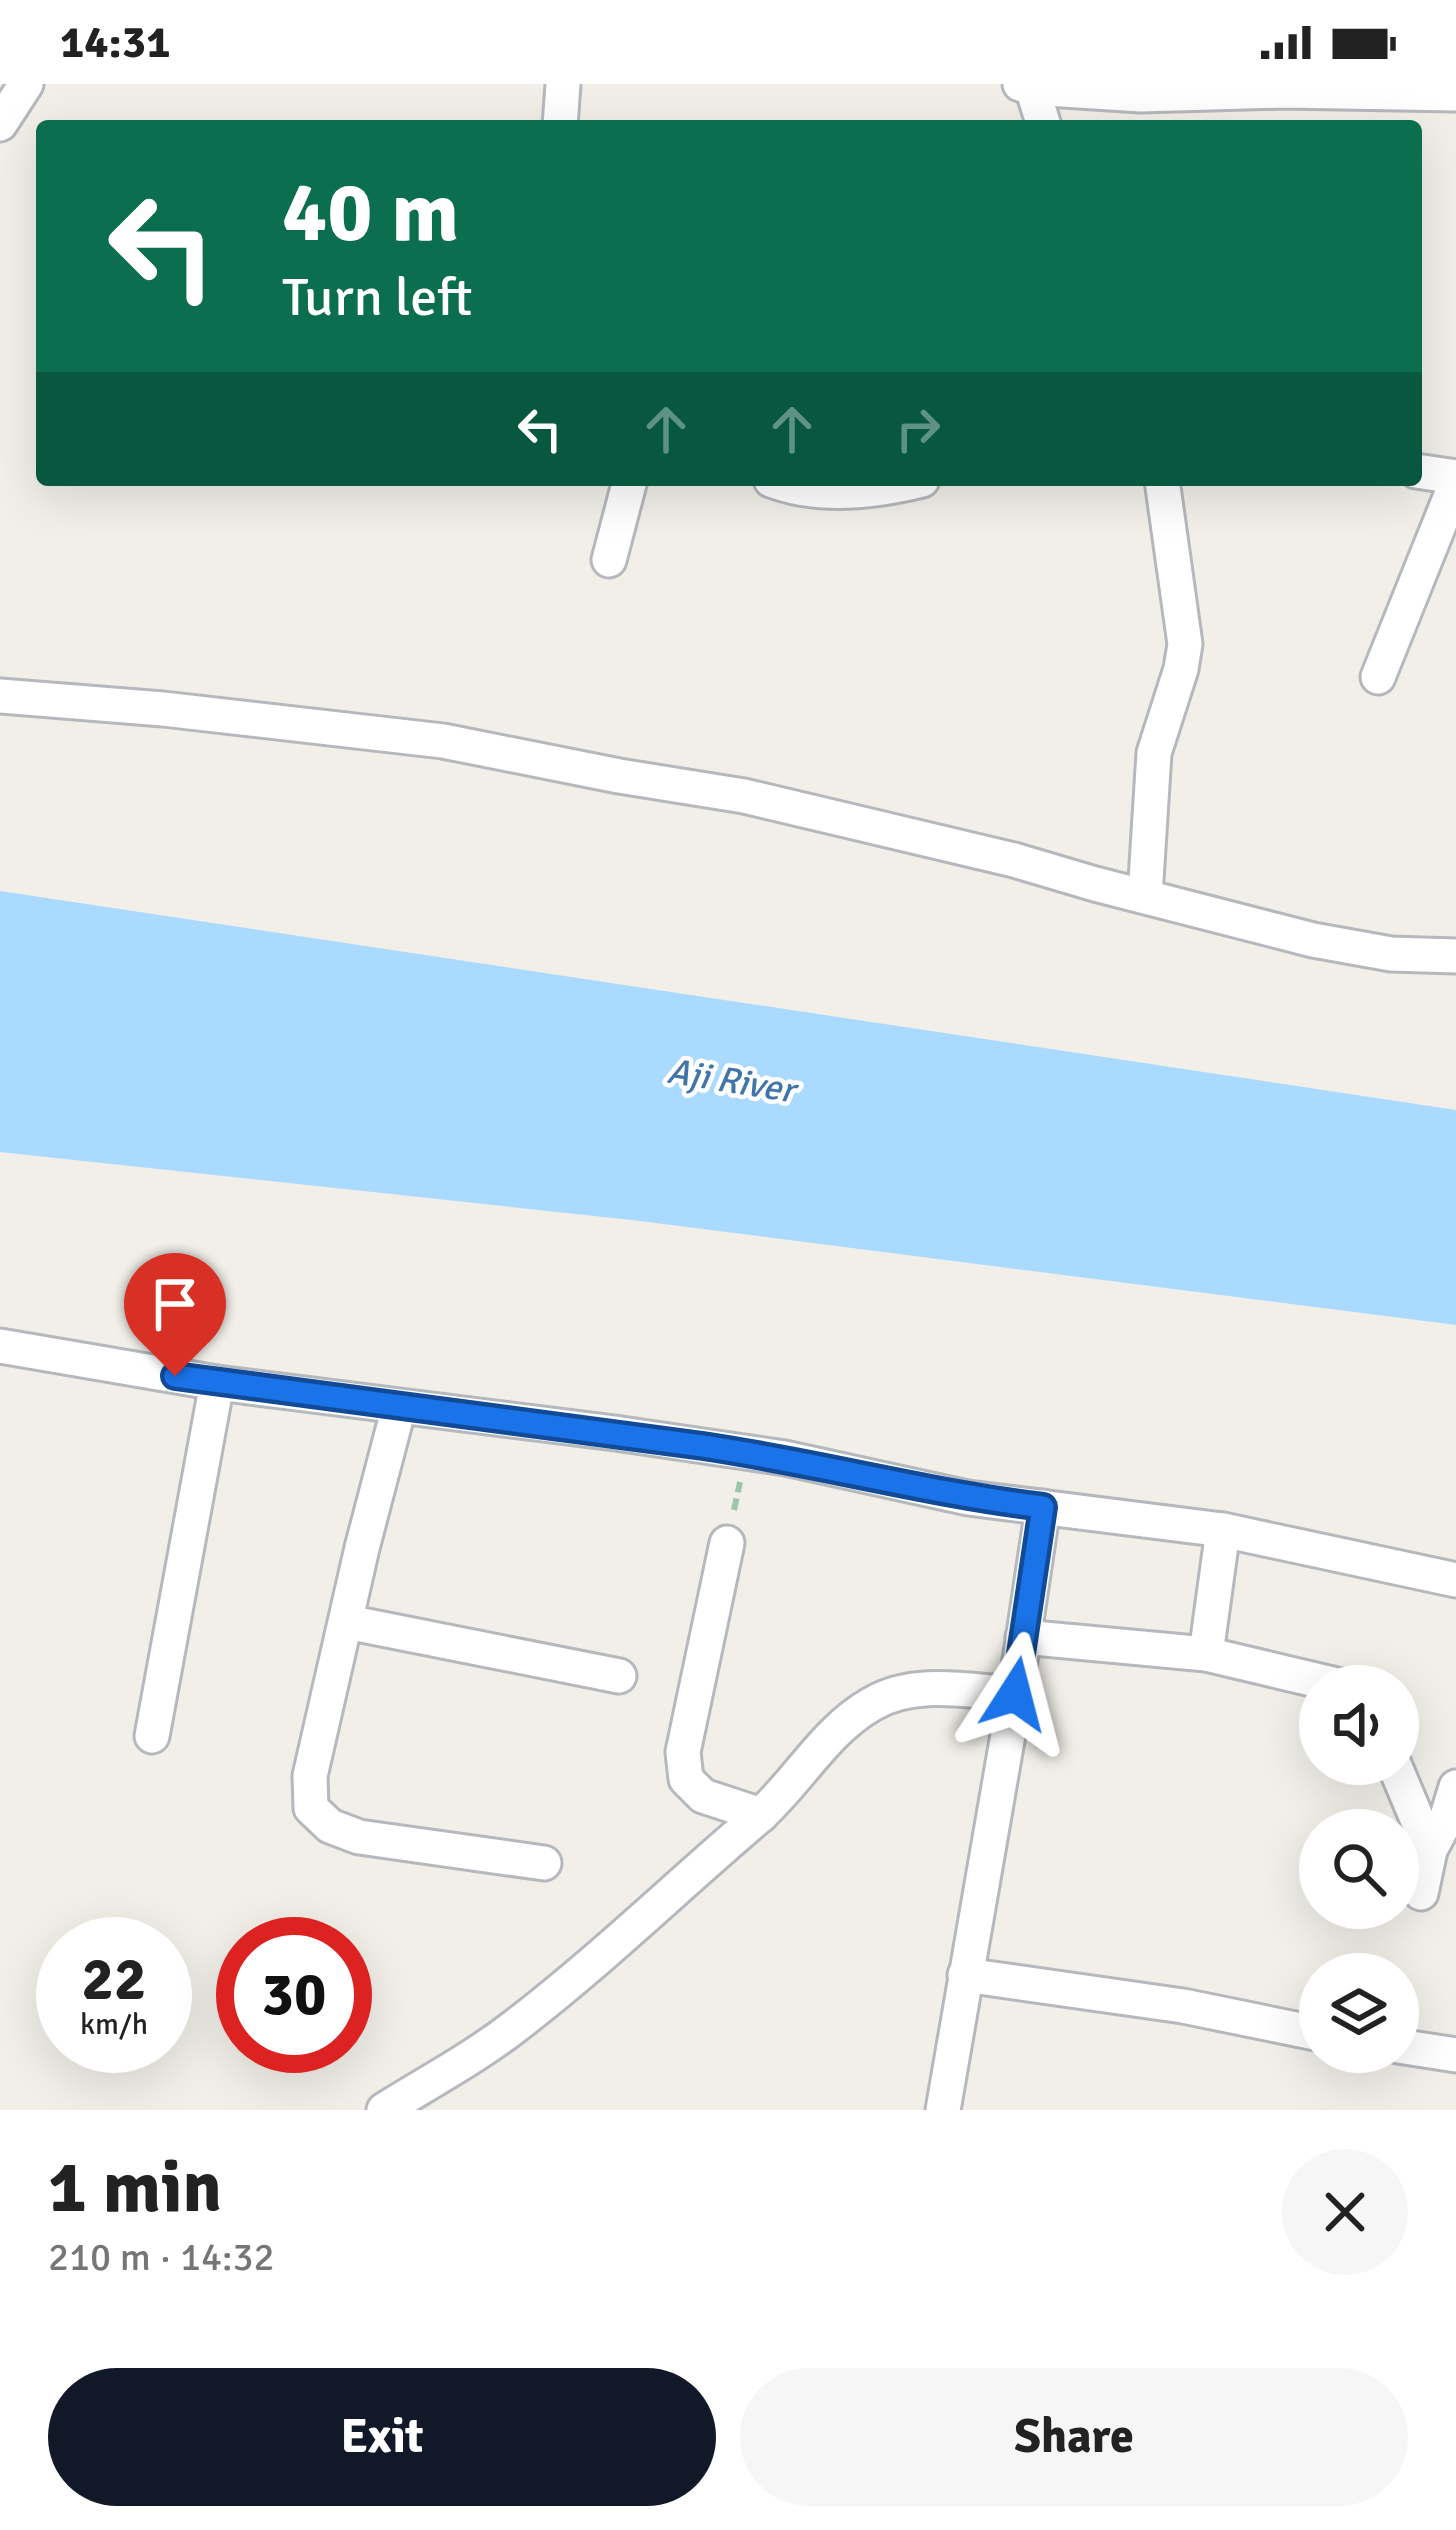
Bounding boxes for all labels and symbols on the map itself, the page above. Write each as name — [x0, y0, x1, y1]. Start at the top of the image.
water label: Aji River — [664, 1049, 802, 1114]
pin — [124, 1253, 226, 1376]
position arrow — [952, 1631, 1078, 1757]
speed limit sign: 30 — [216, 1917, 372, 2073]

